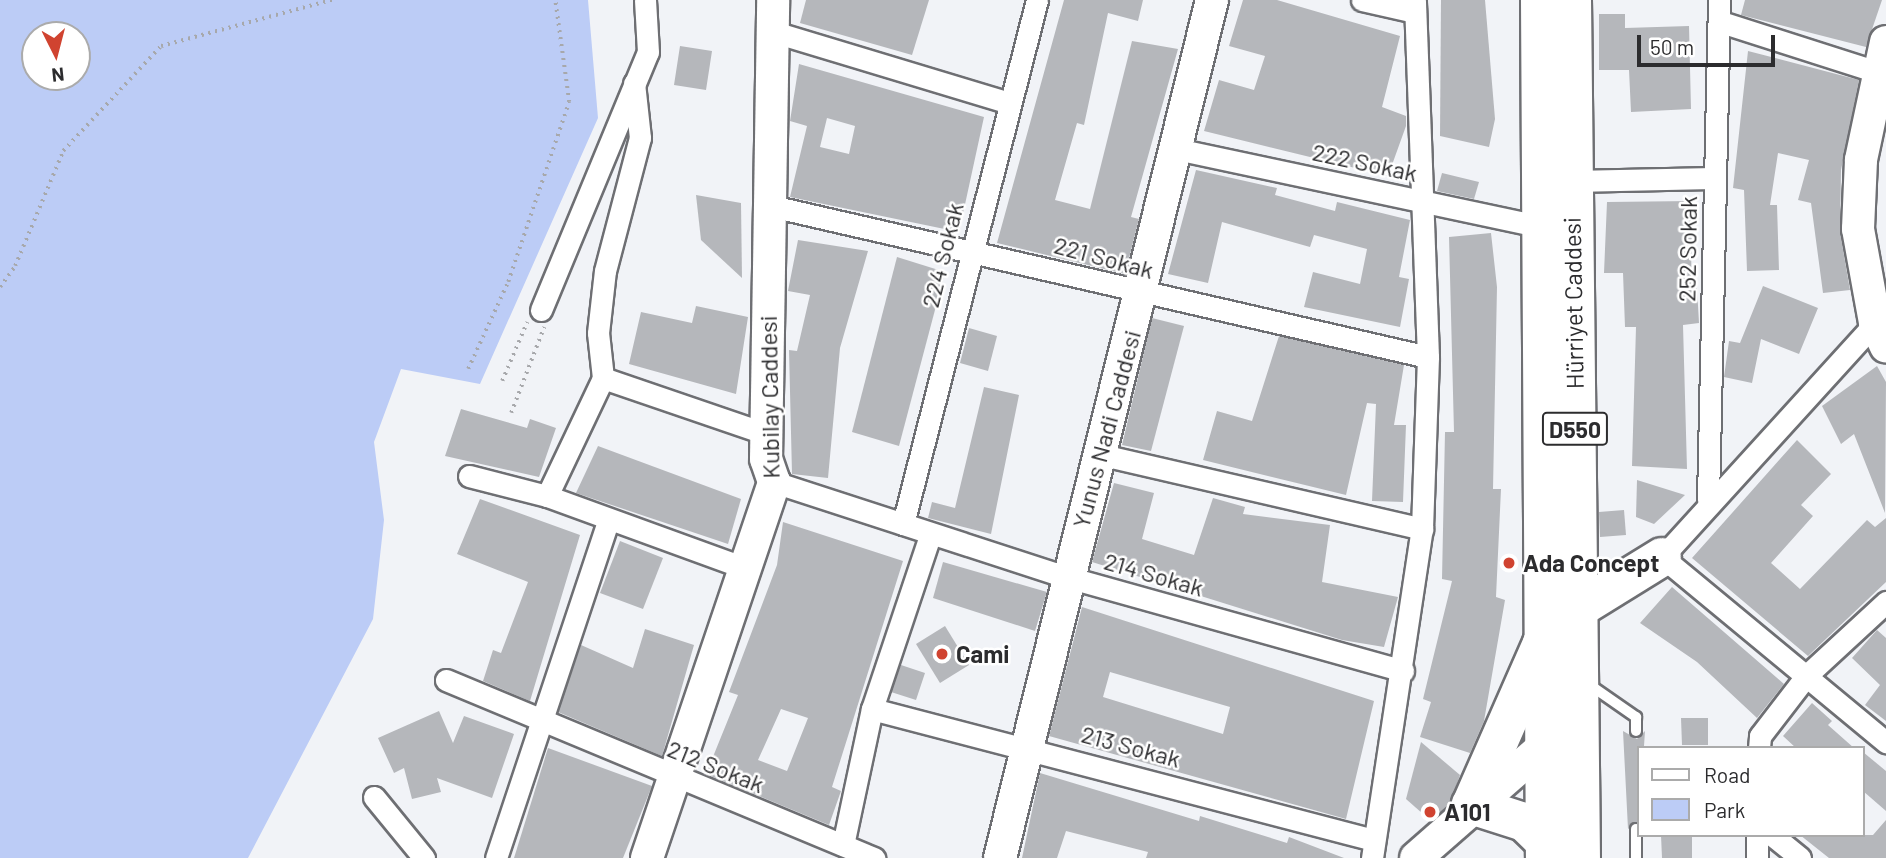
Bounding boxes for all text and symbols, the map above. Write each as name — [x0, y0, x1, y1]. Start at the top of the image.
north arrow — [21, 21, 91, 91]
scale bar — [1641, 21, 1779, 65]
text: 50 m — [1650, 34, 1694, 59]
text: N — [51, 63, 66, 87]
street label: 222 Sokak — [1310, 137, 1420, 187]
street label: 252 Sokak — [1672, 196, 1702, 302]
street label: 224 Sokak — [915, 200, 969, 310]
street label: Hürriyet Caddesi — [1557, 217, 1589, 389]
street label: 221 Sokak — [1051, 230, 1157, 284]
street label: Kubilay Caddesi — [753, 315, 785, 479]
street label: Yunus Nadi Caddesi — [1066, 327, 1146, 531]
road number: D550 — [1542, 410, 1608, 448]
street label: 214 Sokak — [1101, 546, 1207, 602]
place label: Ada Concept — [1523, 549, 1659, 577]
marker: Ada Concept — [1501, 555, 1517, 571]
place label: Cami — [956, 640, 1009, 668]
marker: Cami — [934, 646, 950, 662]
street label: 213 Sokak — [1078, 719, 1184, 773]
street label: 212 Sokak — [663, 734, 769, 798]
legend — [1638, 746, 1865, 837]
text: Road — [1704, 762, 1750, 787]
text: Park — [1704, 797, 1745, 822]
place label: A101 — [1444, 798, 1491, 826]
marker: A101 — [1422, 804, 1438, 820]

